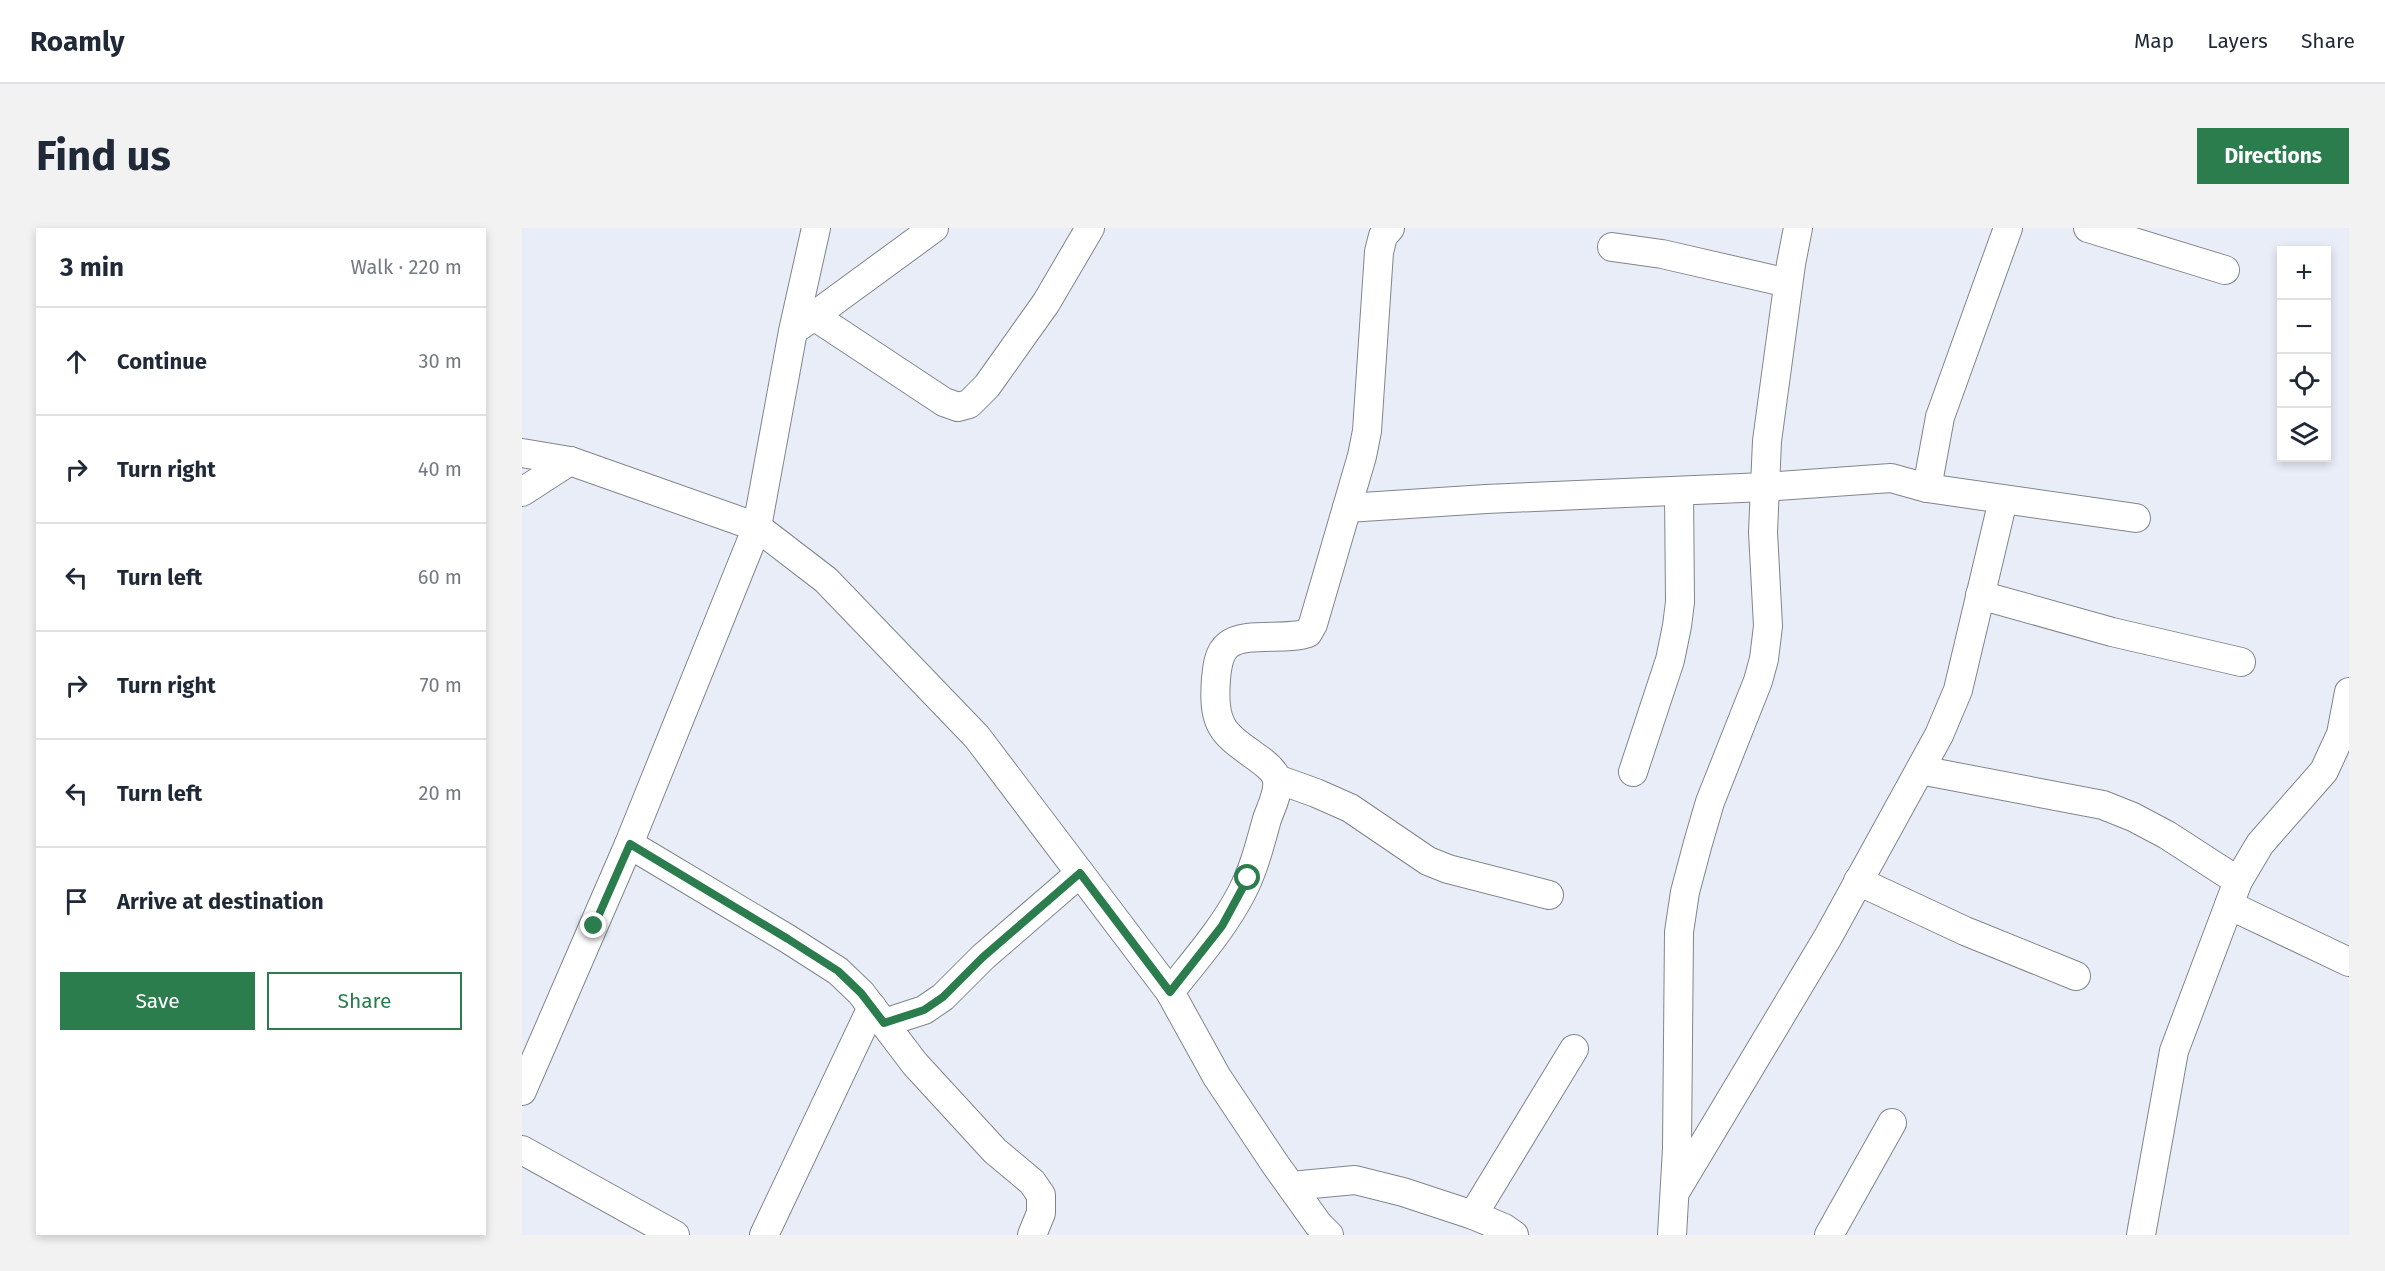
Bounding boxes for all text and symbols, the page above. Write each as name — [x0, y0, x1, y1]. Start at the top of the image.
text: Roamly — [30, 25, 124, 58]
text: Map — [2134, 28, 2174, 54]
text: Layers — [2207, 28, 2268, 54]
text: Share — [2301, 28, 2355, 54]
button: Directions — [2197, 128, 2349, 184]
text: Find us — [36, 131, 171, 181]
map controls — [2277, 246, 2331, 462]
button: + — [2277, 246, 2331, 300]
text: 3 min — [60, 252, 124, 283]
text: Walk · 220 m — [351, 255, 462, 279]
button: − — [2277, 300, 2331, 354]
icon: ahead — [60, 345, 93, 378]
text: Continue — [117, 348, 207, 375]
text: 30 m — [418, 349, 462, 373]
button: locate — [2277, 354, 2331, 408]
button: layers — [2277, 408, 2331, 462]
icon: right — [60, 453, 93, 486]
text: Turn right — [117, 456, 216, 483]
text: 40 m — [418, 457, 462, 481]
icon: left — [60, 561, 93, 594]
text: Turn left — [117, 564, 202, 591]
text: 60 m — [418, 565, 462, 589]
icon: right — [60, 669, 93, 702]
text: Turn right — [117, 672, 216, 699]
text: 70 m — [420, 673, 462, 697]
icon: left — [60, 777, 93, 810]
text: Turn left — [117, 780, 202, 807]
text: 20 m — [419, 781, 462, 805]
route start — [1234, 864, 1260, 890]
icon: arrive — [60, 885, 93, 918]
text: Arrive at destination — [117, 888, 324, 915]
route end — [580, 912, 606, 938]
button: Save — [60, 972, 255, 1030]
button: Share — [267, 972, 462, 1030]

